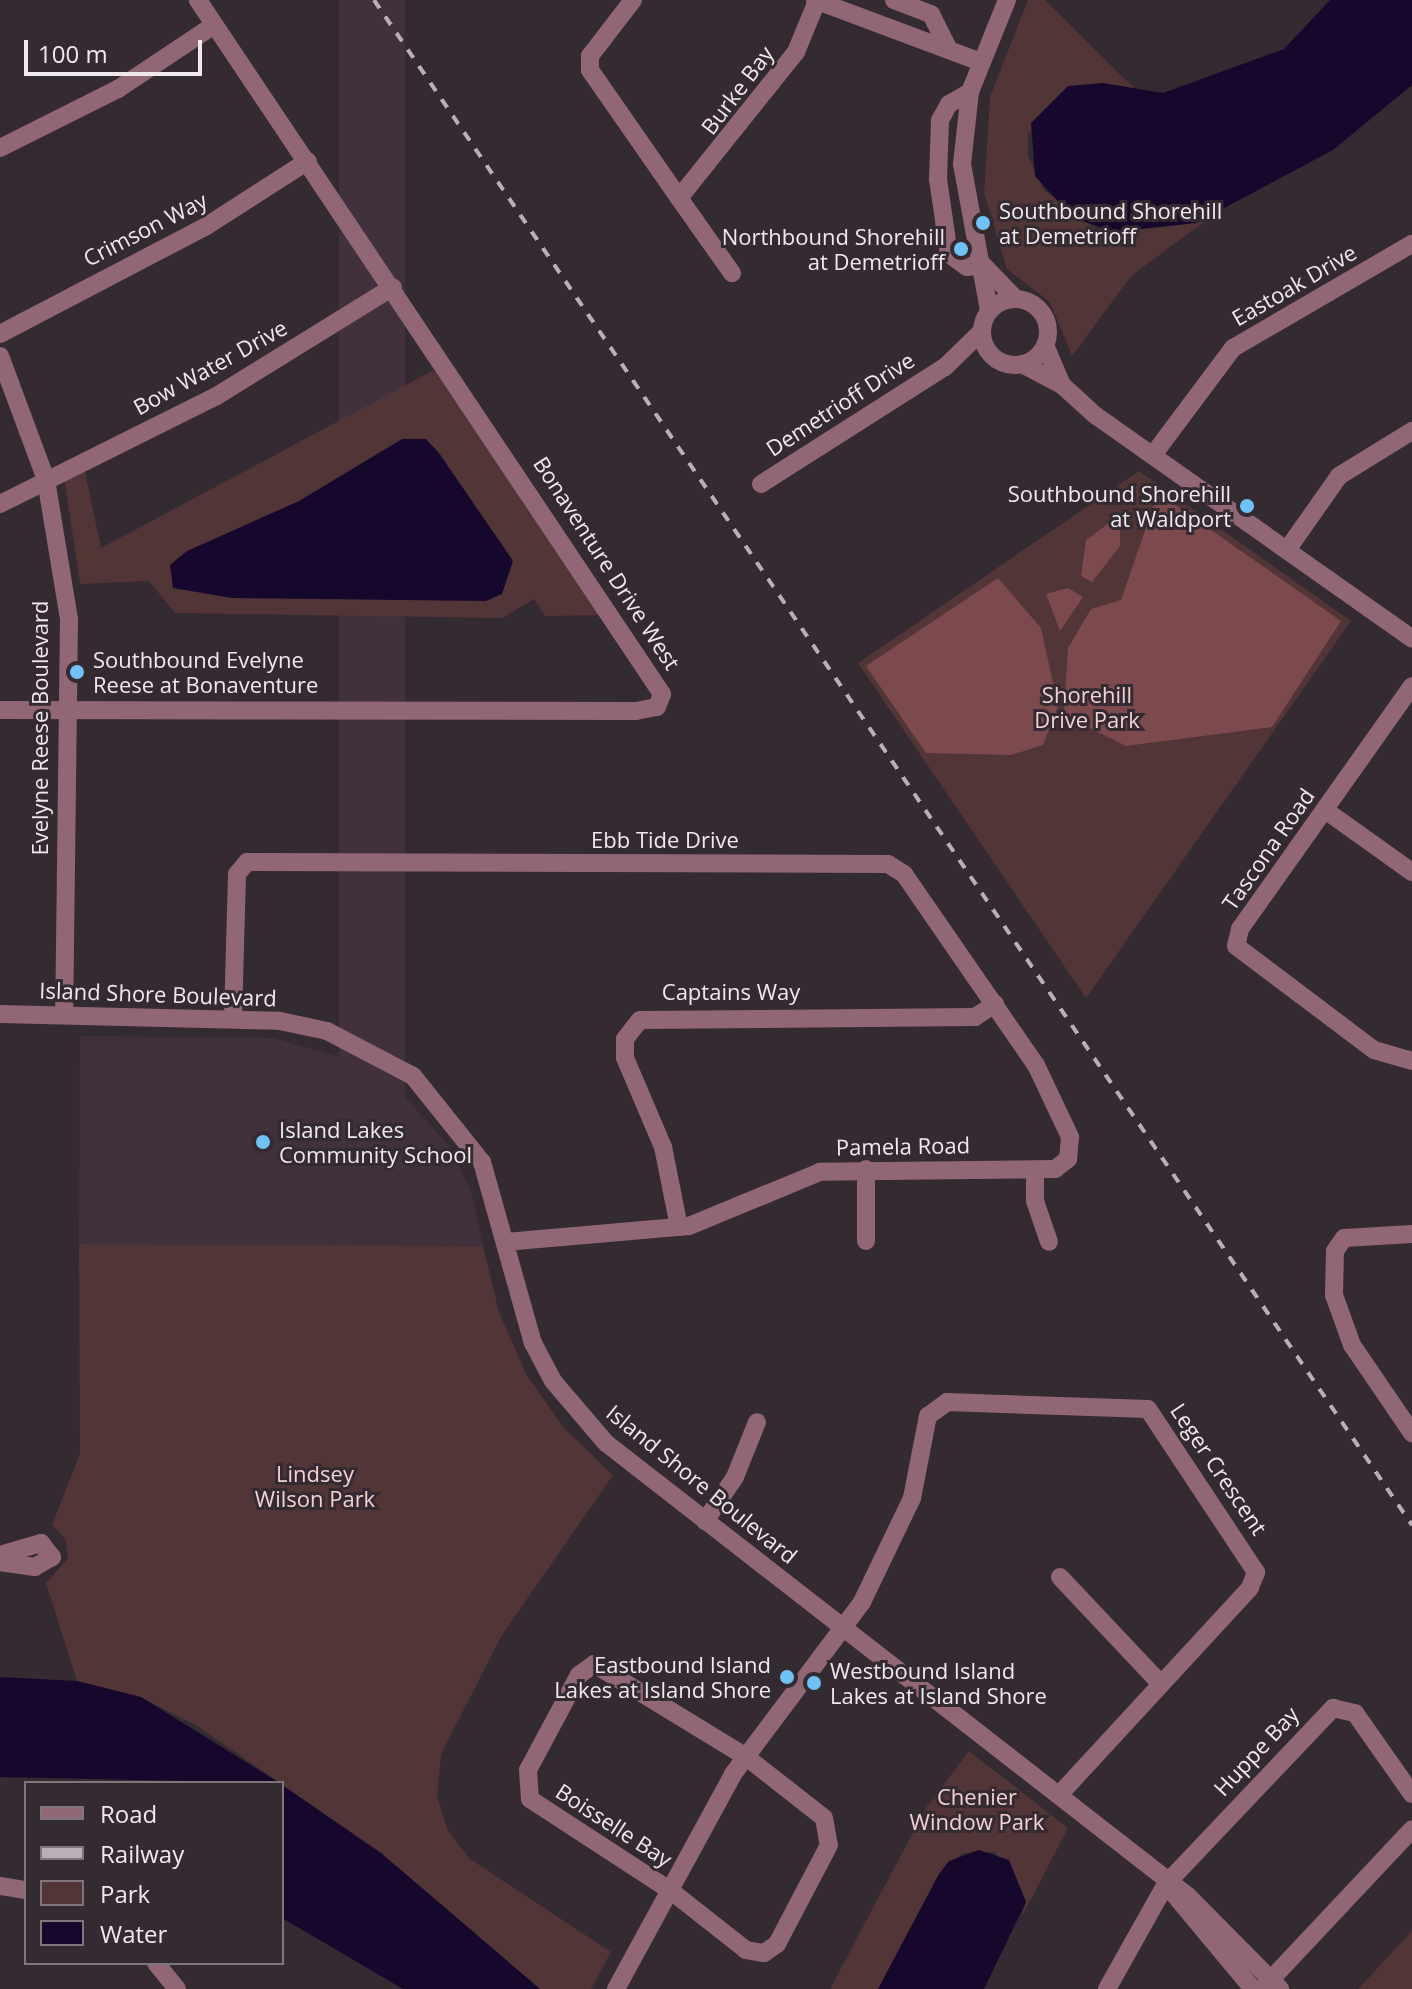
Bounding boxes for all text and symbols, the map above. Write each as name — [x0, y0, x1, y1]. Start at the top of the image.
scale bar — [28, 24, 206, 74]
text: 100 m — [38, 37, 108, 70]
street label: Burke Bay — [695, 41, 779, 139]
street label: Crimson Way — [79, 187, 211, 271]
place label: Southbound Shorehill at Demetrioff — [999, 197, 1222, 248]
marker: Southbound Shorehill at Demetrioff — [974, 214, 992, 232]
place label: Northbound Shorehill at Demetrioff — [722, 223, 945, 274]
street label: Eastoak Drive — [1227, 239, 1361, 331]
marker: Northbound Shorehill at Demetrioff — [952, 240, 970, 258]
street label: Bow Water Drive — [129, 314, 291, 420]
street label: Demetrioff Drive — [761, 346, 919, 462]
street label: Bonaventure Drive West — [528, 451, 686, 675]
place label: Southbound Shorehill at Waldport — [1008, 480, 1231, 532]
marker: Southbound Shorehill at Waldport — [1238, 497, 1256, 515]
street label: Evelyne Reese Boulevard — [27, 600, 53, 856]
place label: Southbound Evelyne Reese at Bonaventure — [93, 646, 318, 698]
marker: Southbound Evelyne Reese at Bonaventure — [68, 663, 86, 681]
park label: Shorehill Drive Park — [1034, 681, 1140, 732]
street label: Tascona Road — [1216, 783, 1320, 915]
street label: Ebb Tide Drive — [591, 827, 739, 853]
street label: Island Shore Boulevard — [39, 977, 277, 1011]
street label: Captains Way — [662, 979, 800, 1005]
place label: Island Lakes Community School — [279, 1116, 472, 1168]
street label: Pamela Road — [836, 1132, 970, 1160]
marker: Island Lakes Community School — [254, 1133, 272, 1151]
street label: Leger Crescent — [1165, 1398, 1273, 1540]
street label: Island Shore Boulevard — [601, 1399, 803, 1569]
park label: Lindsey Wilson Park — [255, 1460, 375, 1512]
place label: Eastbound Island Lakes at Island Shore — [554, 1651, 771, 1702]
place label: Westbound Island Lakes at Island Shore — [830, 1657, 1047, 1708]
marker: Eastbound Island Lakes at Island Shore — [778, 1668, 796, 1686]
marker: Westbound Island Lakes at Island Shore — [805, 1674, 823, 1692]
street label: Huppe Bay — [1208, 1701, 1304, 1801]
street label: Boisselle Bay — [551, 1778, 677, 1872]
legend — [24, 1781, 284, 1965]
park label: Chenier Window Park — [910, 1783, 1044, 1834]
text: Road — [100, 1797, 157, 1830]
text: Railway — [100, 1837, 184, 1870]
text: Park — [100, 1877, 150, 1910]
text: Water — [100, 1917, 167, 1950]

